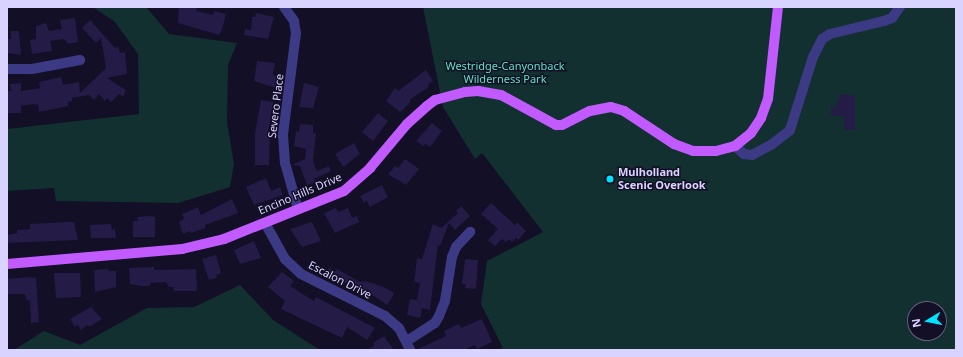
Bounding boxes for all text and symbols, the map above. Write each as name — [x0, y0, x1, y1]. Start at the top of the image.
park label: Westridge-Canyonback Wilderness Park — [445, 60, 565, 86]
street label: Severo Place — [266, 73, 286, 139]
place label: Mulholland Scenic Overlook — [618, 166, 706, 192]
street label: Encino Hills Drive — [256, 170, 344, 218]
marker: Mulholland Scenic Overlook — [605, 174, 615, 184]
street label: Escalon Drive — [306, 258, 374, 302]
north arrow — [907, 301, 947, 341]
text: N — [908, 317, 924, 329]

